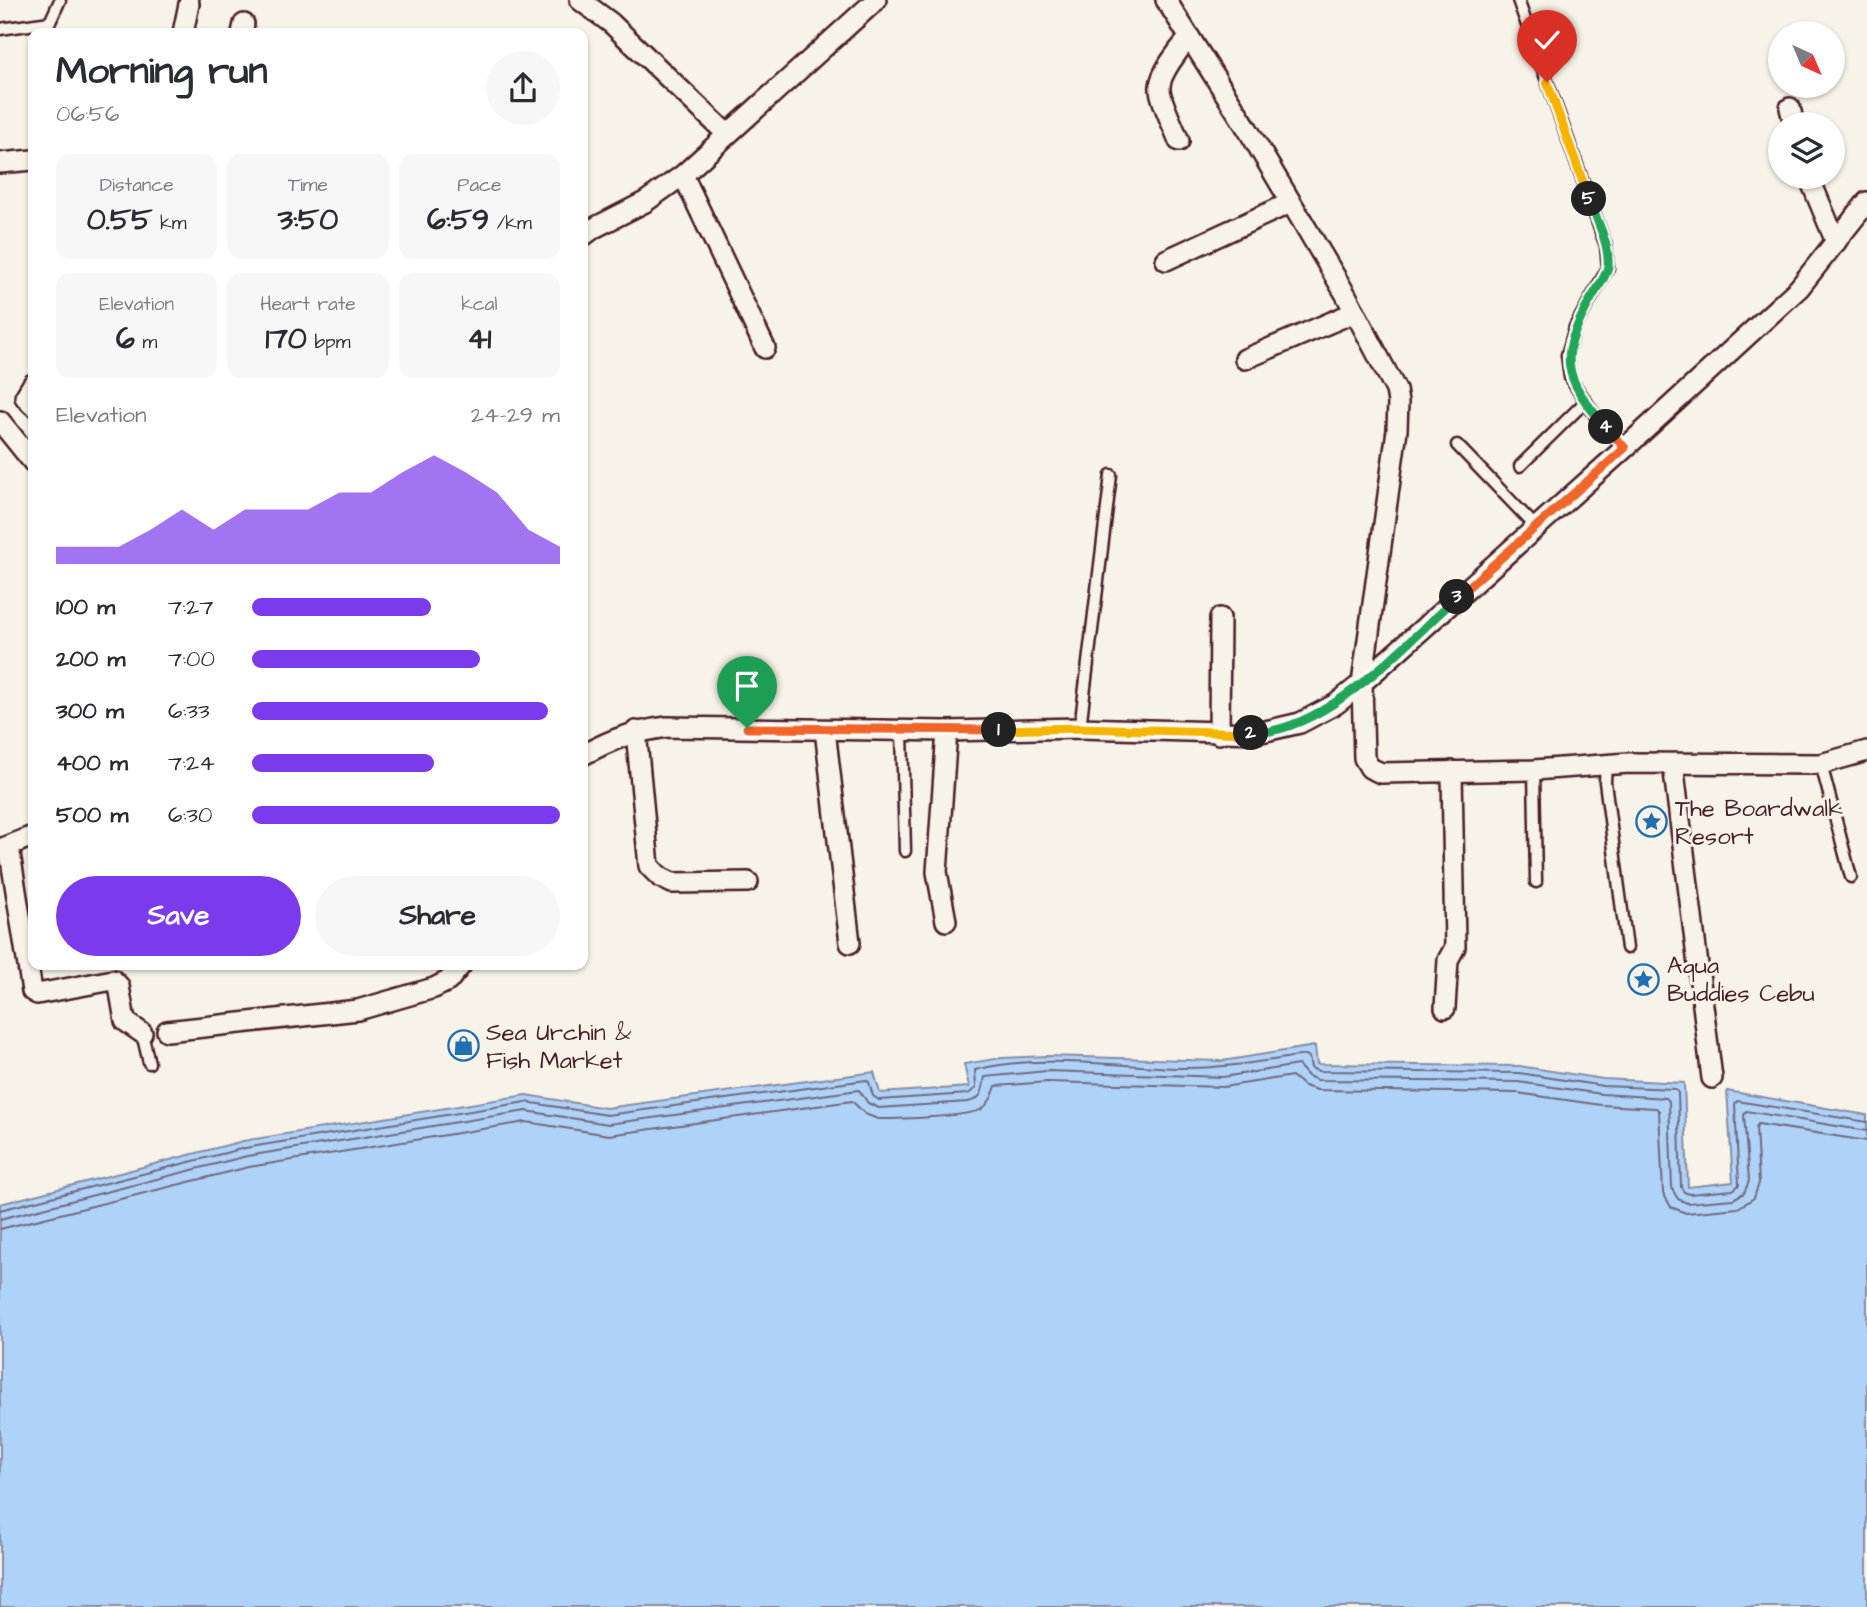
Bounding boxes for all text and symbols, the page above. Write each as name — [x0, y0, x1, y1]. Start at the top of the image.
pin — [1517, 10, 1577, 82]
icon: check — [1528, 21, 1566, 59]
north arrow — [1768, 21, 1844, 98]
map controls — [1768, 21, 1845, 189]
text: Morning run — [56, 46, 268, 98]
button: share — [486, 51, 560, 125]
text: 06:56 — [56, 98, 119, 130]
button: layers — [1768, 112, 1845, 189]
text: Distance — [100, 172, 174, 199]
text: Time — [288, 172, 328, 199]
text: Pace — [457, 172, 501, 199]
pin: 5 — [1572, 182, 1606, 216]
text: 5 — [1582, 185, 1595, 212]
text: 0.55 — [87, 199, 152, 241]
text: 3:50 — [278, 199, 338, 241]
text: 6:59 — [427, 199, 489, 241]
text: km — [152, 210, 187, 237]
text: /km — [489, 210, 532, 237]
text: Elevation — [99, 291, 174, 318]
text: Heart rate — [260, 291, 356, 318]
text: kcal — [461, 291, 498, 318]
text: 6 — [116, 318, 135, 360]
text: 170 — [266, 318, 307, 360]
text: 41 — [467, 318, 491, 360]
text: m — [135, 329, 157, 356]
text: bpm — [307, 329, 350, 356]
text: Elevation — [56, 399, 147, 431]
text: 24–29 m — [471, 399, 560, 431]
pin: 4 — [1588, 410, 1624, 444]
text: 4 — [1599, 413, 1612, 440]
pin: 3 — [1440, 580, 1474, 614]
text: 3 — [1452, 583, 1461, 610]
text: 100 m — [56, 591, 115, 623]
text: 7:27 — [168, 591, 213, 623]
text: 200 m — [56, 643, 125, 675]
text: 7:00 — [168, 643, 215, 675]
pin — [717, 656, 777, 728]
icon: arrive — [728, 667, 766, 705]
text: 300 m — [56, 695, 124, 727]
text: 6:33 — [168, 695, 210, 727]
pin: 1 — [982, 712, 1016, 748]
text: 1 — [997, 716, 1000, 743]
pin: 2 — [1234, 716, 1268, 750]
text: 2 — [1245, 719, 1256, 746]
text: 400 m — [56, 747, 128, 779]
text: 7:24 — [168, 747, 215, 779]
place label: The Boardwalk Resort — [1675, 792, 1843, 854]
text: 500 m — [56, 799, 128, 831]
text: 6:30 — [168, 799, 212, 831]
place icon: The Boardwalk Resort — [1635, 805, 1669, 839]
button: Save — [56, 876, 301, 956]
button: Share — [315, 876, 560, 956]
place label: Aqua Buddies Cebu — [1667, 949, 1815, 1011]
place icon: Aqua Buddies Cebu — [1627, 962, 1661, 996]
place label: Sea Urchin & Fish Market — [486, 1016, 632, 1078]
shop icon: Sea Urchin & Fish Market — [446, 1029, 480, 1063]

